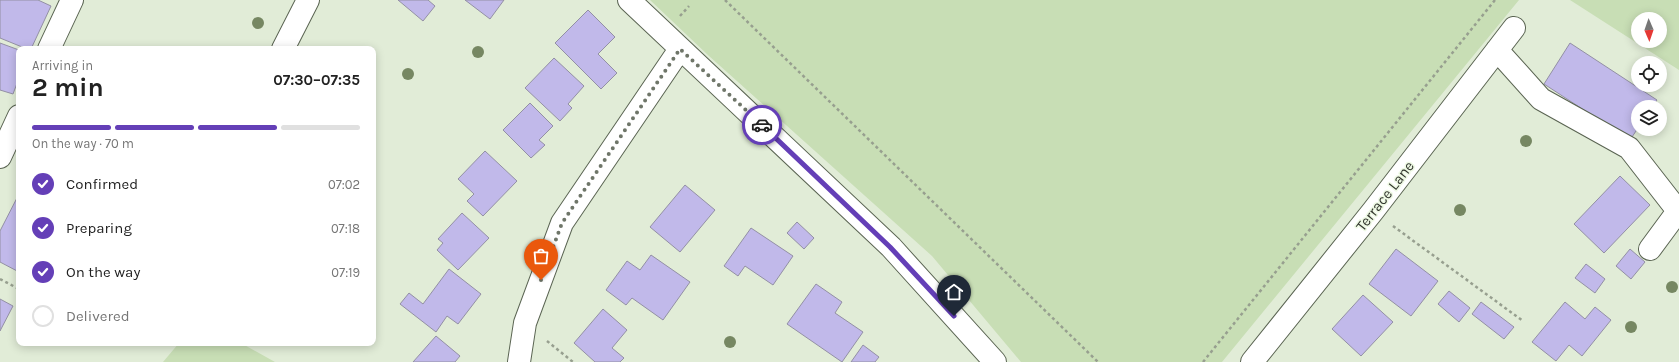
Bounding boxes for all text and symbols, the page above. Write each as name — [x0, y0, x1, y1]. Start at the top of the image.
north arrow — [1631, 12, 1667, 48]
map controls — [1631, 12, 1667, 136]
button: locate — [1631, 56, 1667, 92]
text: Arriving in — [32, 58, 93, 73]
text: 07:30–07:35 — [273, 71, 360, 89]
text: 2 min — [32, 72, 104, 103]
button: layers — [1631, 100, 1667, 136]
courier — [742, 105, 782, 145]
icon: car — [751, 114, 773, 136]
text: On the way · 70 m — [32, 136, 134, 151]
street label: Terrace Lane — [1352, 157, 1418, 235]
icon: check — [32, 173, 54, 195]
text: Confirmed — [66, 175, 138, 193]
text: 07:02 — [328, 177, 360, 192]
icon: check — [32, 217, 54, 239]
text: Preparing — [66, 219, 132, 237]
text: 07:18 — [331, 221, 360, 236]
pin — [524, 239, 558, 280]
icon: bag — [530, 245, 552, 267]
icon: check — [32, 261, 54, 283]
text: On the way — [66, 263, 140, 281]
text: 07:19 — [331, 265, 360, 280]
pin — [937, 275, 971, 316]
icon: home — [943, 281, 965, 303]
text: Delivered — [66, 307, 130, 325]

